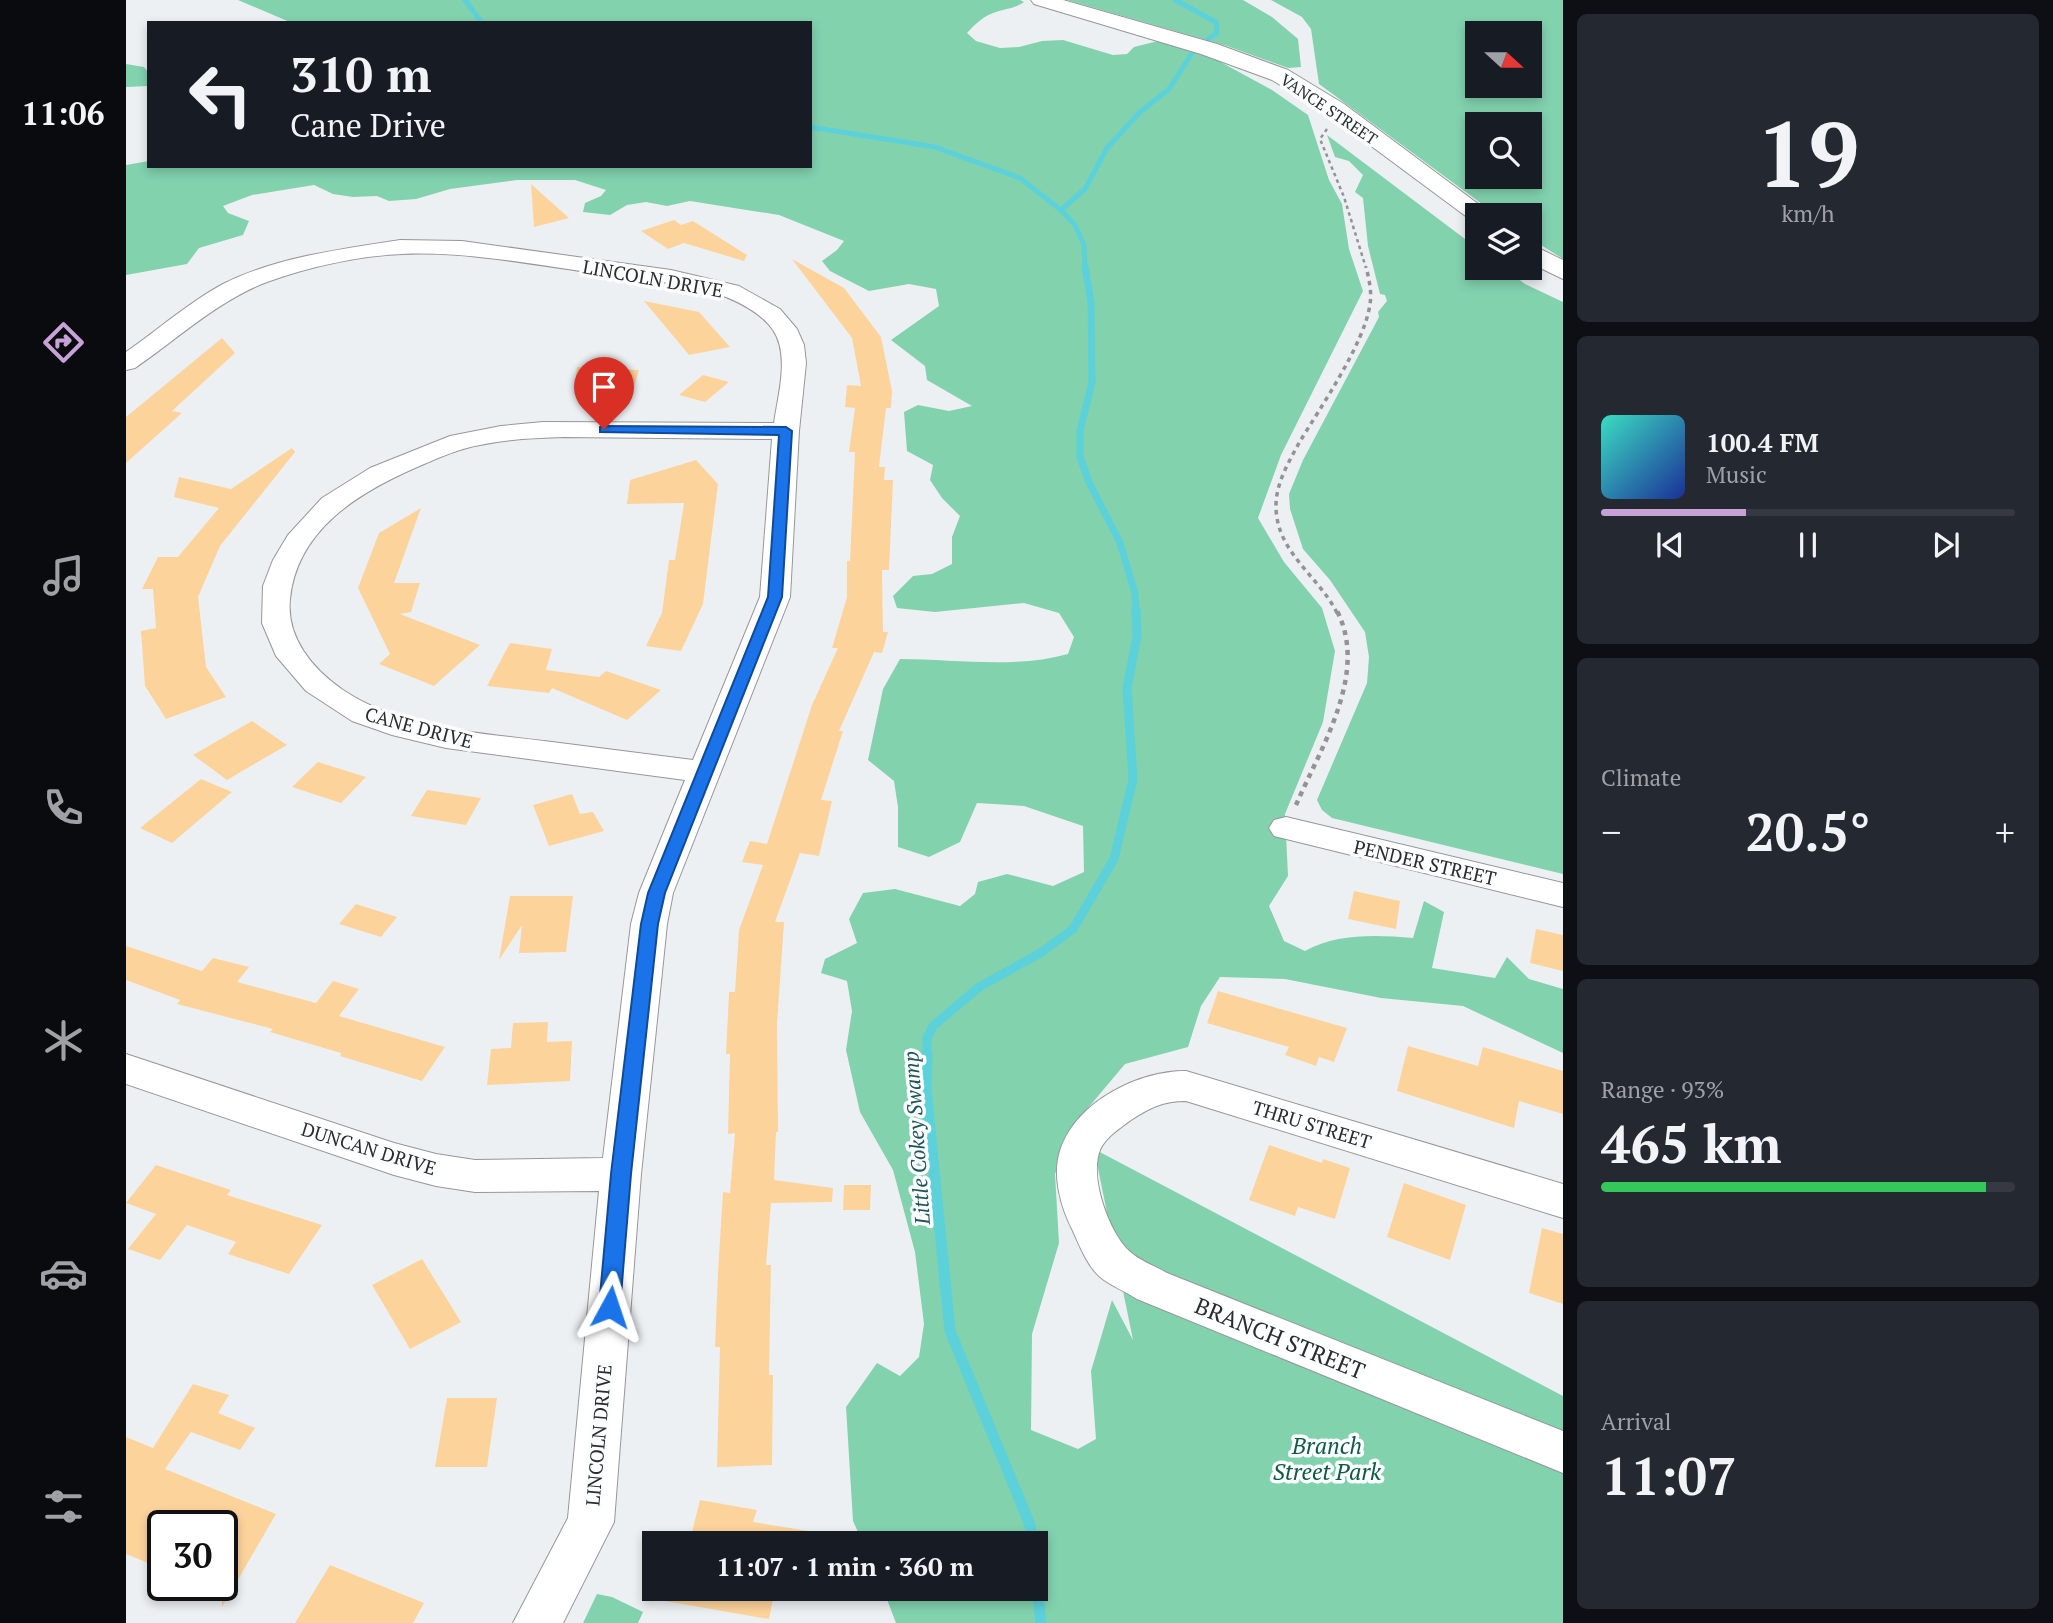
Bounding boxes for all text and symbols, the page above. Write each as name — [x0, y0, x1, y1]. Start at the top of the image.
north arrow — [1465, 21, 1542, 98]
map controls — [1465, 21, 1542, 280]
text: 310 m — [290, 41, 432, 106]
icon: left — [175, 49, 266, 140]
street label: VANCE STREET — [1276, 68, 1382, 150]
text: 11:06 — [21, 92, 105, 134]
text: 19 — [1757, 92, 1859, 213]
text: Cane Drive — [290, 104, 446, 146]
button: search — [1465, 112, 1542, 189]
text: km/h — [1781, 198, 1835, 229]
button: layers — [1465, 203, 1542, 280]
street label: LINCOLN DRIVE — [581, 253, 725, 303]
icon: directions — [39, 318, 88, 367]
pin — [574, 357, 634, 429]
icon: arrive — [585, 368, 623, 406]
text: 100.4 FM — [1706, 425, 1819, 459]
text: Music — [1706, 459, 1767, 490]
icon: previous — [1651, 526, 1689, 564]
icon: pause — [1789, 526, 1827, 564]
icon: next — [1927, 526, 1965, 564]
icon: music — [39, 551, 88, 600]
street label: CANE DRIVE — [362, 701, 476, 753]
text: Climate — [1601, 762, 1681, 793]
icon: phone — [39, 783, 88, 832]
text: 20.5° — [1745, 797, 1871, 866]
text: − — [1601, 807, 1621, 857]
text: + — [1995, 807, 2015, 857]
street label: PENDER STREET — [1351, 833, 1499, 891]
icon: climate — [39, 1016, 88, 1065]
water label: Little Cokey Swamp — [896, 1050, 936, 1227]
text: Range · 93% — [1601, 1074, 1724, 1105]
street label: THRU STREET — [1250, 1094, 1375, 1154]
text: 465 km — [1601, 1109, 1782, 1178]
street label: DUNCAN DRIVE — [299, 1116, 439, 1180]
icon: car — [39, 1249, 88, 1298]
position arrow — [573, 1270, 647, 1344]
street label: BRANCH STREET — [1190, 1290, 1370, 1386]
street label: LINCOLN DRIVE — [579, 1363, 617, 1507]
text: Arrival — [1601, 1406, 1672, 1437]
park label: Branch Street Park — [1273, 1430, 1382, 1487]
text: 11:07 — [1601, 1441, 1736, 1510]
icon: filters — [39, 1482, 88, 1531]
speed limit sign: 30 — [147, 1510, 238, 1601]
text: 11:07 · 1 min · 360 m — [716, 1549, 974, 1583]

